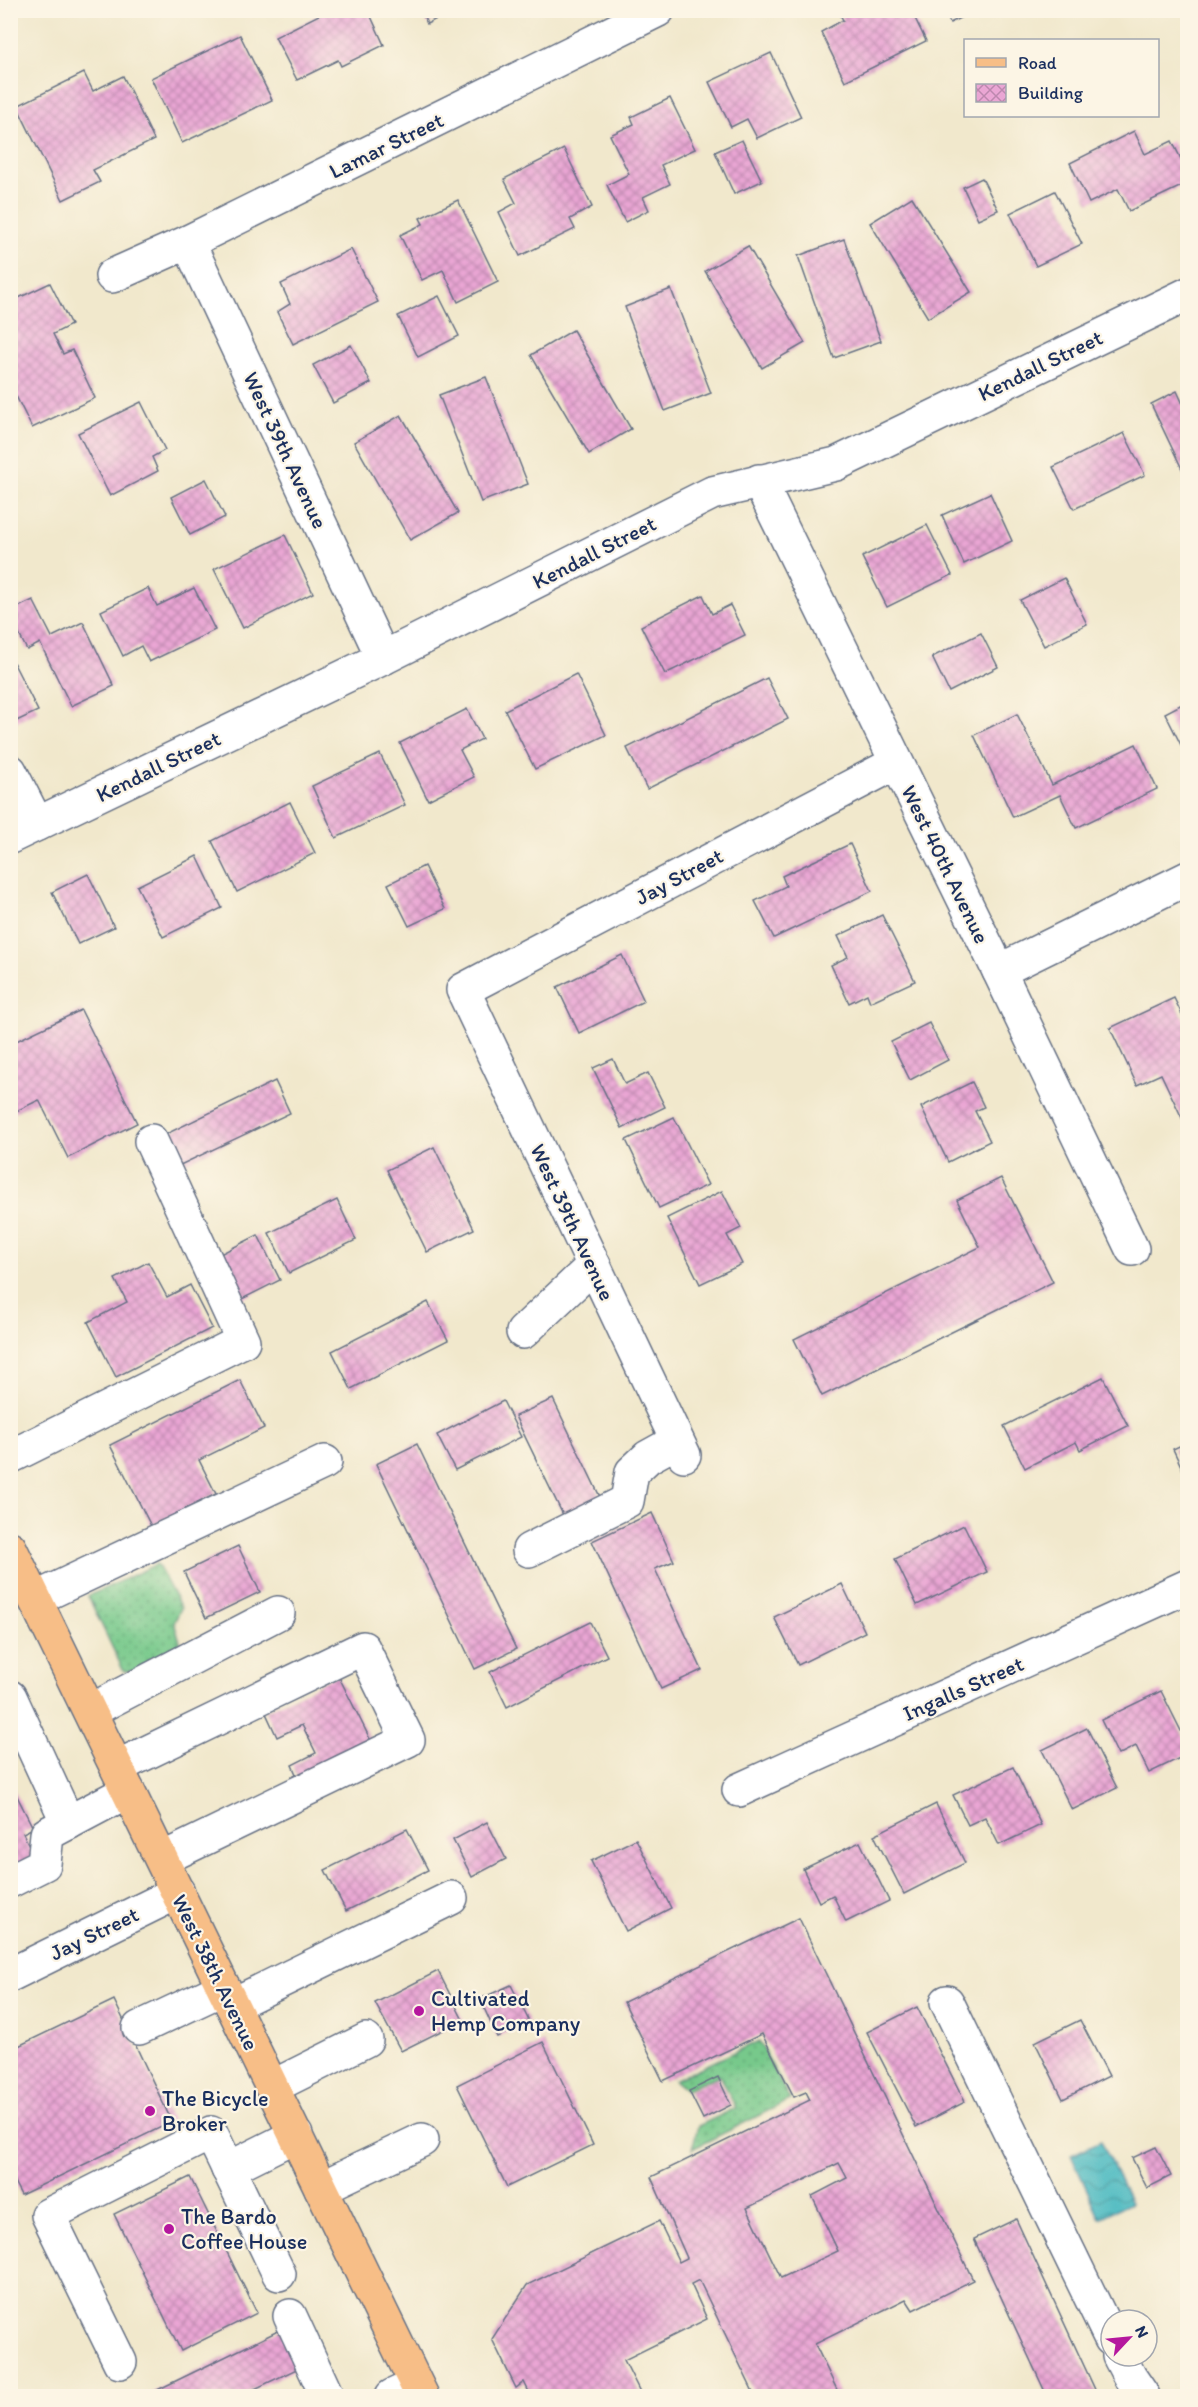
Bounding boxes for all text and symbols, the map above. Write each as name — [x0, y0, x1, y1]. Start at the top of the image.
legend — [964, 39, 1159, 117]
text: Road — [1018, 52, 1057, 74]
text: Building — [1018, 82, 1084, 104]
street label: Lamar Street — [325, 106, 448, 185]
street label: Kendall Street — [973, 324, 1107, 407]
street label: West 39th Avenue — [237, 367, 334, 533]
street label: Kendall Street — [528, 510, 661, 595]
street label: Kendall Street — [91, 725, 225, 808]
street label: West 40th Avenue — [895, 780, 996, 948]
street label: Jay Street — [631, 842, 728, 911]
street label: West 39th Avenue — [524, 1139, 621, 1305]
street label: Ingalls Street — [899, 1650, 1028, 1727]
street label: West 38th Avenue — [166, 1890, 265, 2055]
street label: Jay Street — [45, 1900, 143, 1967]
place label: Cultivated Hemp Company — [431, 1985, 581, 2037]
marker: Cultivated Hemp Company — [412, 2004, 426, 2018]
place label: The Bicycle Broker — [162, 2085, 269, 2137]
marker: The Bicycle Broker — [143, 2104, 157, 2118]
place label: The Bardo Coffee House — [181, 2203, 307, 2255]
marker: The Bardo Coffee House — [162, 2222, 176, 2236]
north arrow — [1099, 2308, 1159, 2368]
text: N — [1131, 2323, 1153, 2341]

